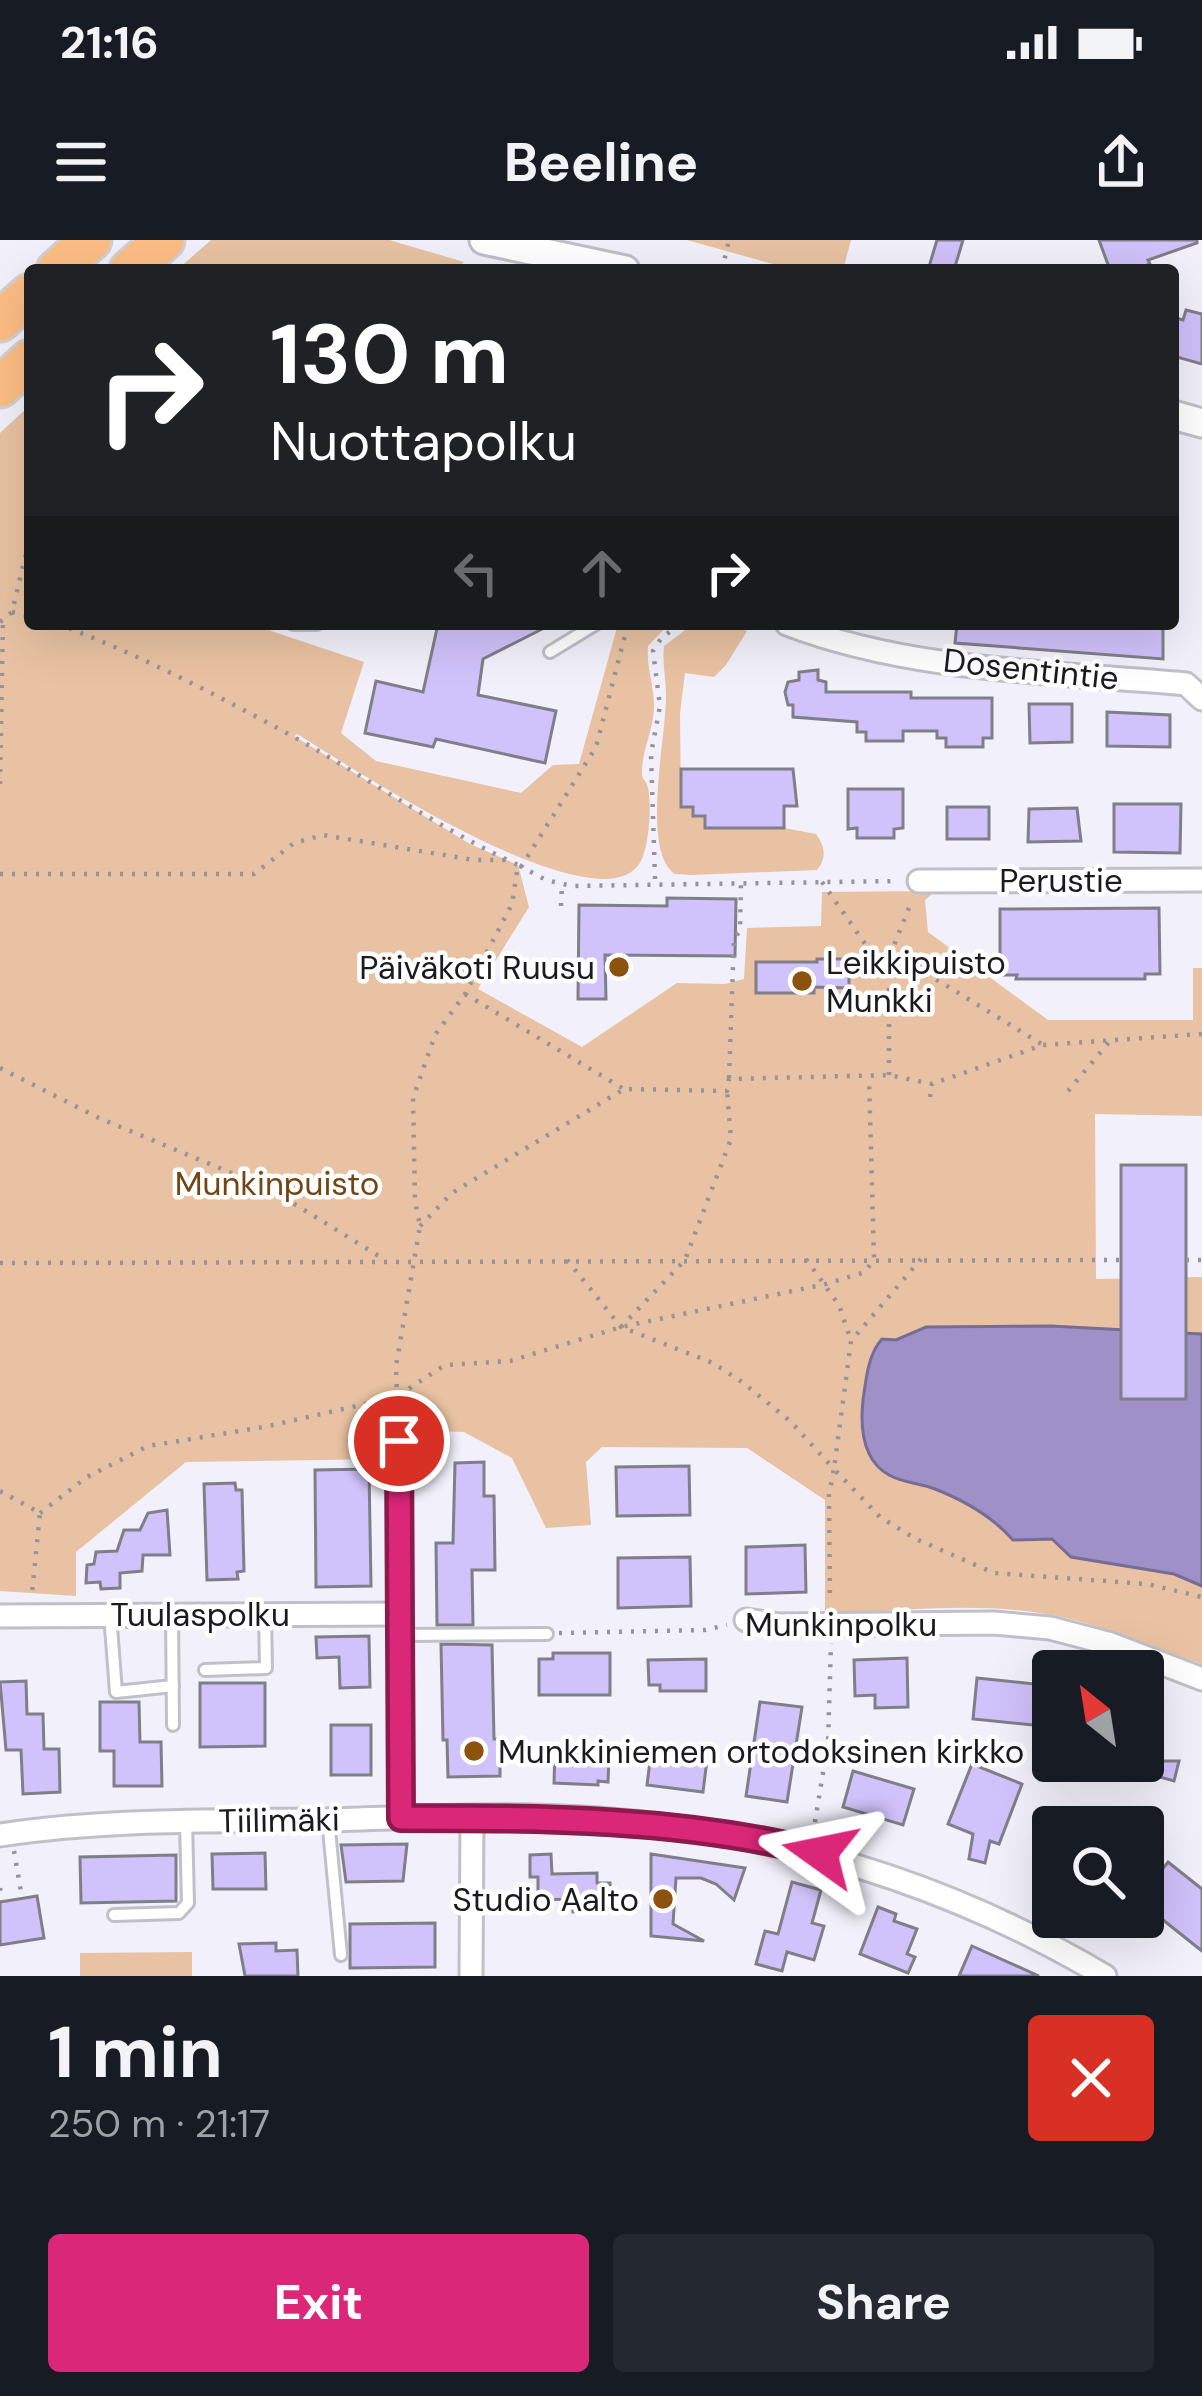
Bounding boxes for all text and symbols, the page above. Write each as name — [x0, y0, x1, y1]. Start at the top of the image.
text: 21:16 — [60, 13, 159, 72]
text: Beeline — [504, 127, 698, 198]
icon: menu — [48, 129, 114, 195]
icon: share — [1088, 129, 1154, 195]
text: 130 m — [270, 300, 509, 409]
icon: right — [72, 312, 228, 468]
text: Nuottapolku — [270, 406, 577, 477]
icon: left — [443, 540, 509, 606]
icon: ahead — [569, 540, 635, 606]
icon: right — [695, 540, 761, 606]
street label: Dosentintie — [941, 638, 1121, 700]
street label: Perustie — [999, 859, 1123, 902]
place label: Leikkipuisto Munkki — [826, 941, 1006, 1022]
place label: Päiväkoti Ruusu — [359, 946, 595, 989]
marker: Päiväkoti Ruusu — [606, 954, 632, 980]
marker: Leikkipuisto Munkki — [789, 968, 815, 994]
park label: Munkinpuisto — [175, 1162, 379, 1205]
pin — [348, 1390, 450, 1492]
icon: arrive — [366, 1408, 432, 1474]
street label: Tuulaspolku — [110, 1593, 290, 1636]
street label: Munkinpolku — [745, 1603, 937, 1646]
north arrow — [1032, 1650, 1164, 1782]
map controls — [1032, 1650, 1164, 1938]
place label: Munkkiniemen ortodoksinen kirkko — [498, 1730, 1024, 1773]
marker: Munkkiniemen ortodoksinen kirkko — [461, 1738, 487, 1764]
position arrow — [757, 1790, 883, 1916]
street label: Tiilimäki — [218, 1797, 340, 1843]
button: search — [1032, 1806, 1164, 1938]
place label: Studio Aalto — [452, 1878, 639, 1921]
marker: Studio Aalto — [650, 1886, 676, 1912]
text: 1 min — [48, 2006, 223, 2099]
button: close — [1028, 2015, 1154, 2141]
text: 250 m · 21:17 — [48, 2098, 270, 2149]
button: Exit — [48, 2234, 589, 2372]
button: Share — [613, 2234, 1154, 2372]

